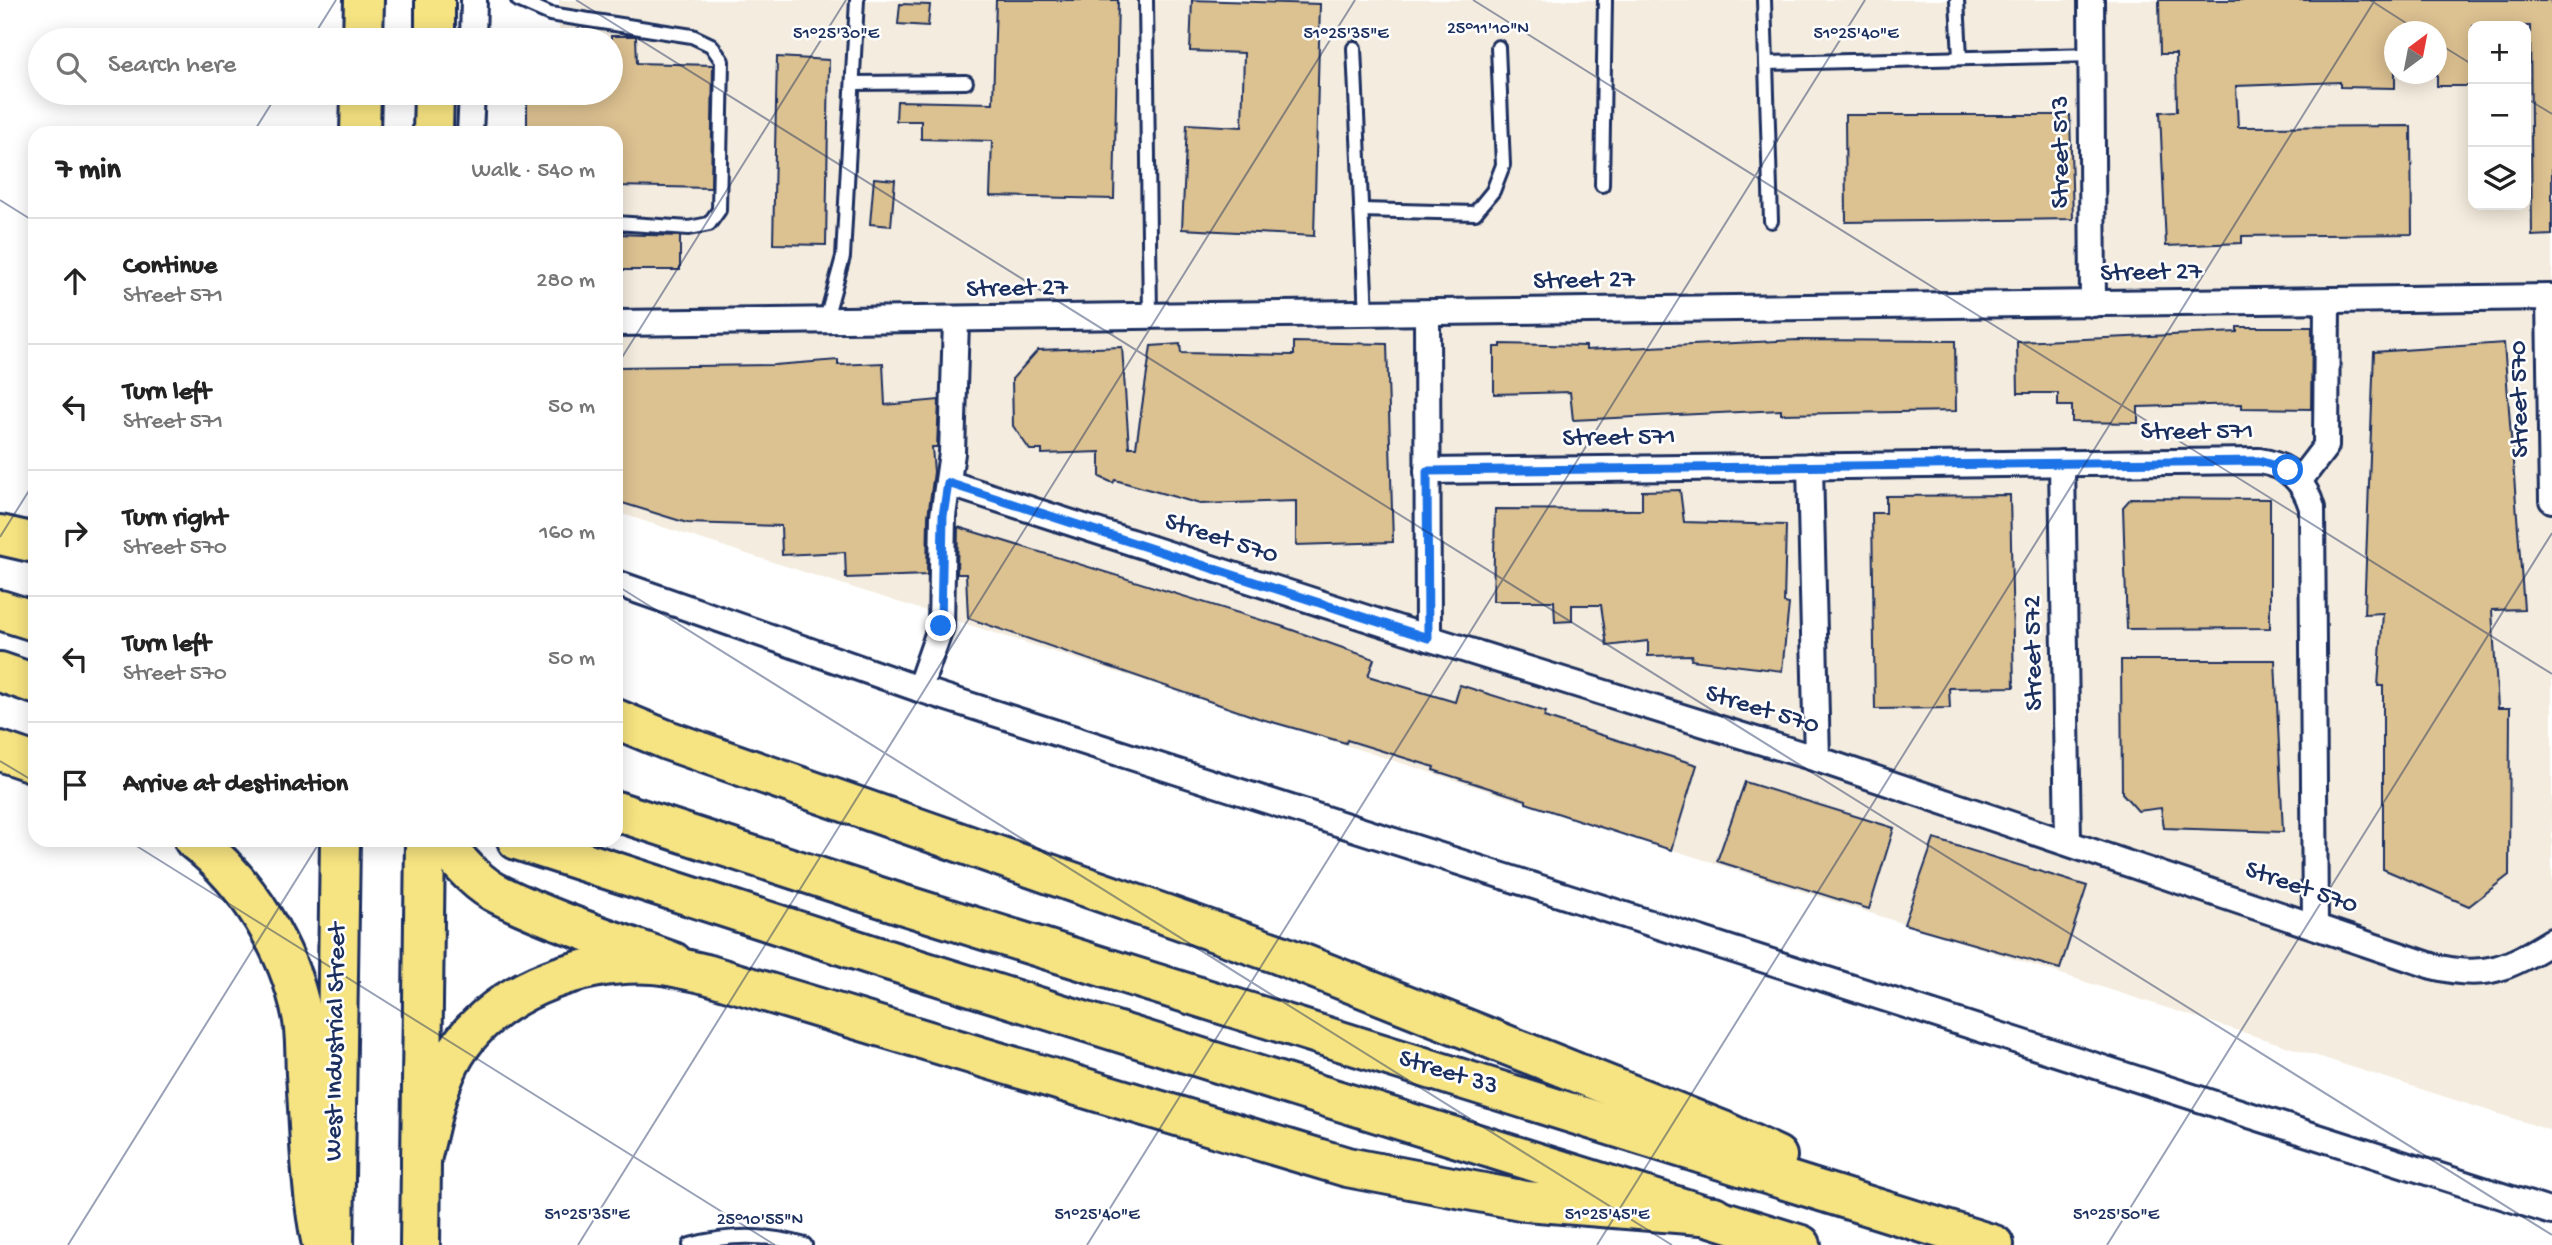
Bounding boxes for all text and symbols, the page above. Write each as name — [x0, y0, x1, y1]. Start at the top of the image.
text: 25°11'10"N — [1447, 19, 1529, 40]
north arrow — [2384, 21, 2447, 84]
map controls — [2468, 21, 2531, 210]
button: + — [2468, 21, 2531, 84]
text: 51°25'30"E — [793, 24, 880, 45]
text: 51°25'35"E — [1303, 24, 1389, 45]
text: 51°25'40"E — [1813, 24, 1899, 45]
search box — [28, 28, 623, 105]
icon: search — [52, 48, 90, 86]
text: Search here — [108, 51, 236, 82]
button: − — [2468, 84, 2531, 147]
street label: Street 513 — [2047, 95, 2078, 209]
button: layers — [2468, 147, 2531, 210]
text: 7 min — [56, 154, 121, 189]
text: Walk · 540 m — [471, 158, 595, 185]
text: Continue — [123, 252, 217, 283]
street label: Street 27 — [2100, 258, 2204, 290]
icon: ahead — [56, 262, 94, 300]
street label: Street 27 — [1533, 266, 1637, 298]
text: 280 m — [536, 268, 595, 295]
street label: Street 27 — [966, 274, 1070, 306]
text: Street 571 — [123, 283, 223, 310]
street label: Street 570 — [2504, 340, 2538, 458]
text: Turn left — [123, 378, 211, 409]
icon: left — [56, 388, 94, 426]
text: 50 m — [548, 394, 595, 421]
text: Street 571 — [123, 409, 223, 436]
street label: Street 571 — [2140, 418, 2254, 449]
street label: Street 571 — [1562, 423, 1676, 455]
route start — [2272, 454, 2303, 485]
text: Turn right — [123, 504, 227, 535]
street label: Street 570 — [1160, 507, 1282, 573]
icon: right — [56, 514, 94, 552]
text: 160 m — [539, 520, 595, 547]
text: Street 570 — [123, 535, 227, 562]
street label: Street 572 — [2018, 595, 2052, 711]
route end — [925, 610, 956, 641]
text: Turn left — [123, 630, 211, 661]
icon: left — [56, 640, 94, 678]
text: 50 m — [548, 646, 595, 673]
text: Street 570 — [123, 661, 227, 688]
street label: Street 570 — [1701, 679, 1823, 743]
icon: arrive — [56, 766, 94, 804]
text: Arrive at destination — [123, 770, 348, 801]
street label: Street 570 — [2240, 855, 2362, 923]
street label: West Industrial Street — [319, 920, 355, 1162]
street label: Street 33 — [1394, 1044, 1502, 1104]
text: 51°25'35"E — [544, 1205, 630, 1226]
text: 51°25'40"E — [1054, 1205, 1140, 1226]
text: 51°25'45"E — [1565, 1205, 1650, 1226]
text: 51°25'50"E — [2073, 1205, 2160, 1226]
text: 25°10'55"N — [717, 1210, 803, 1231]

